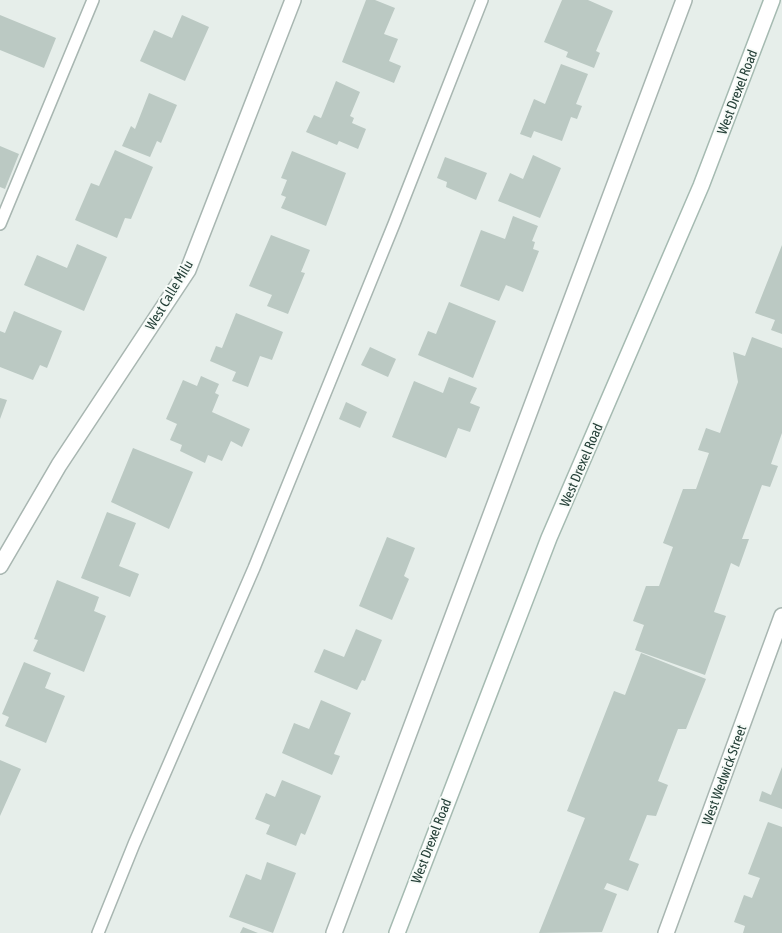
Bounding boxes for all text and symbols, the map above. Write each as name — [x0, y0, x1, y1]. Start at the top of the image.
street label: West Drexel Road — [714, 47, 760, 137]
street label: West Calle Milu — [142, 257, 196, 333]
street label: West Drexel Road — [556, 421, 606, 509]
street label: West Wedwick Street — [698, 723, 750, 827]
street label: West Drexel Road — [408, 796, 454, 886]

